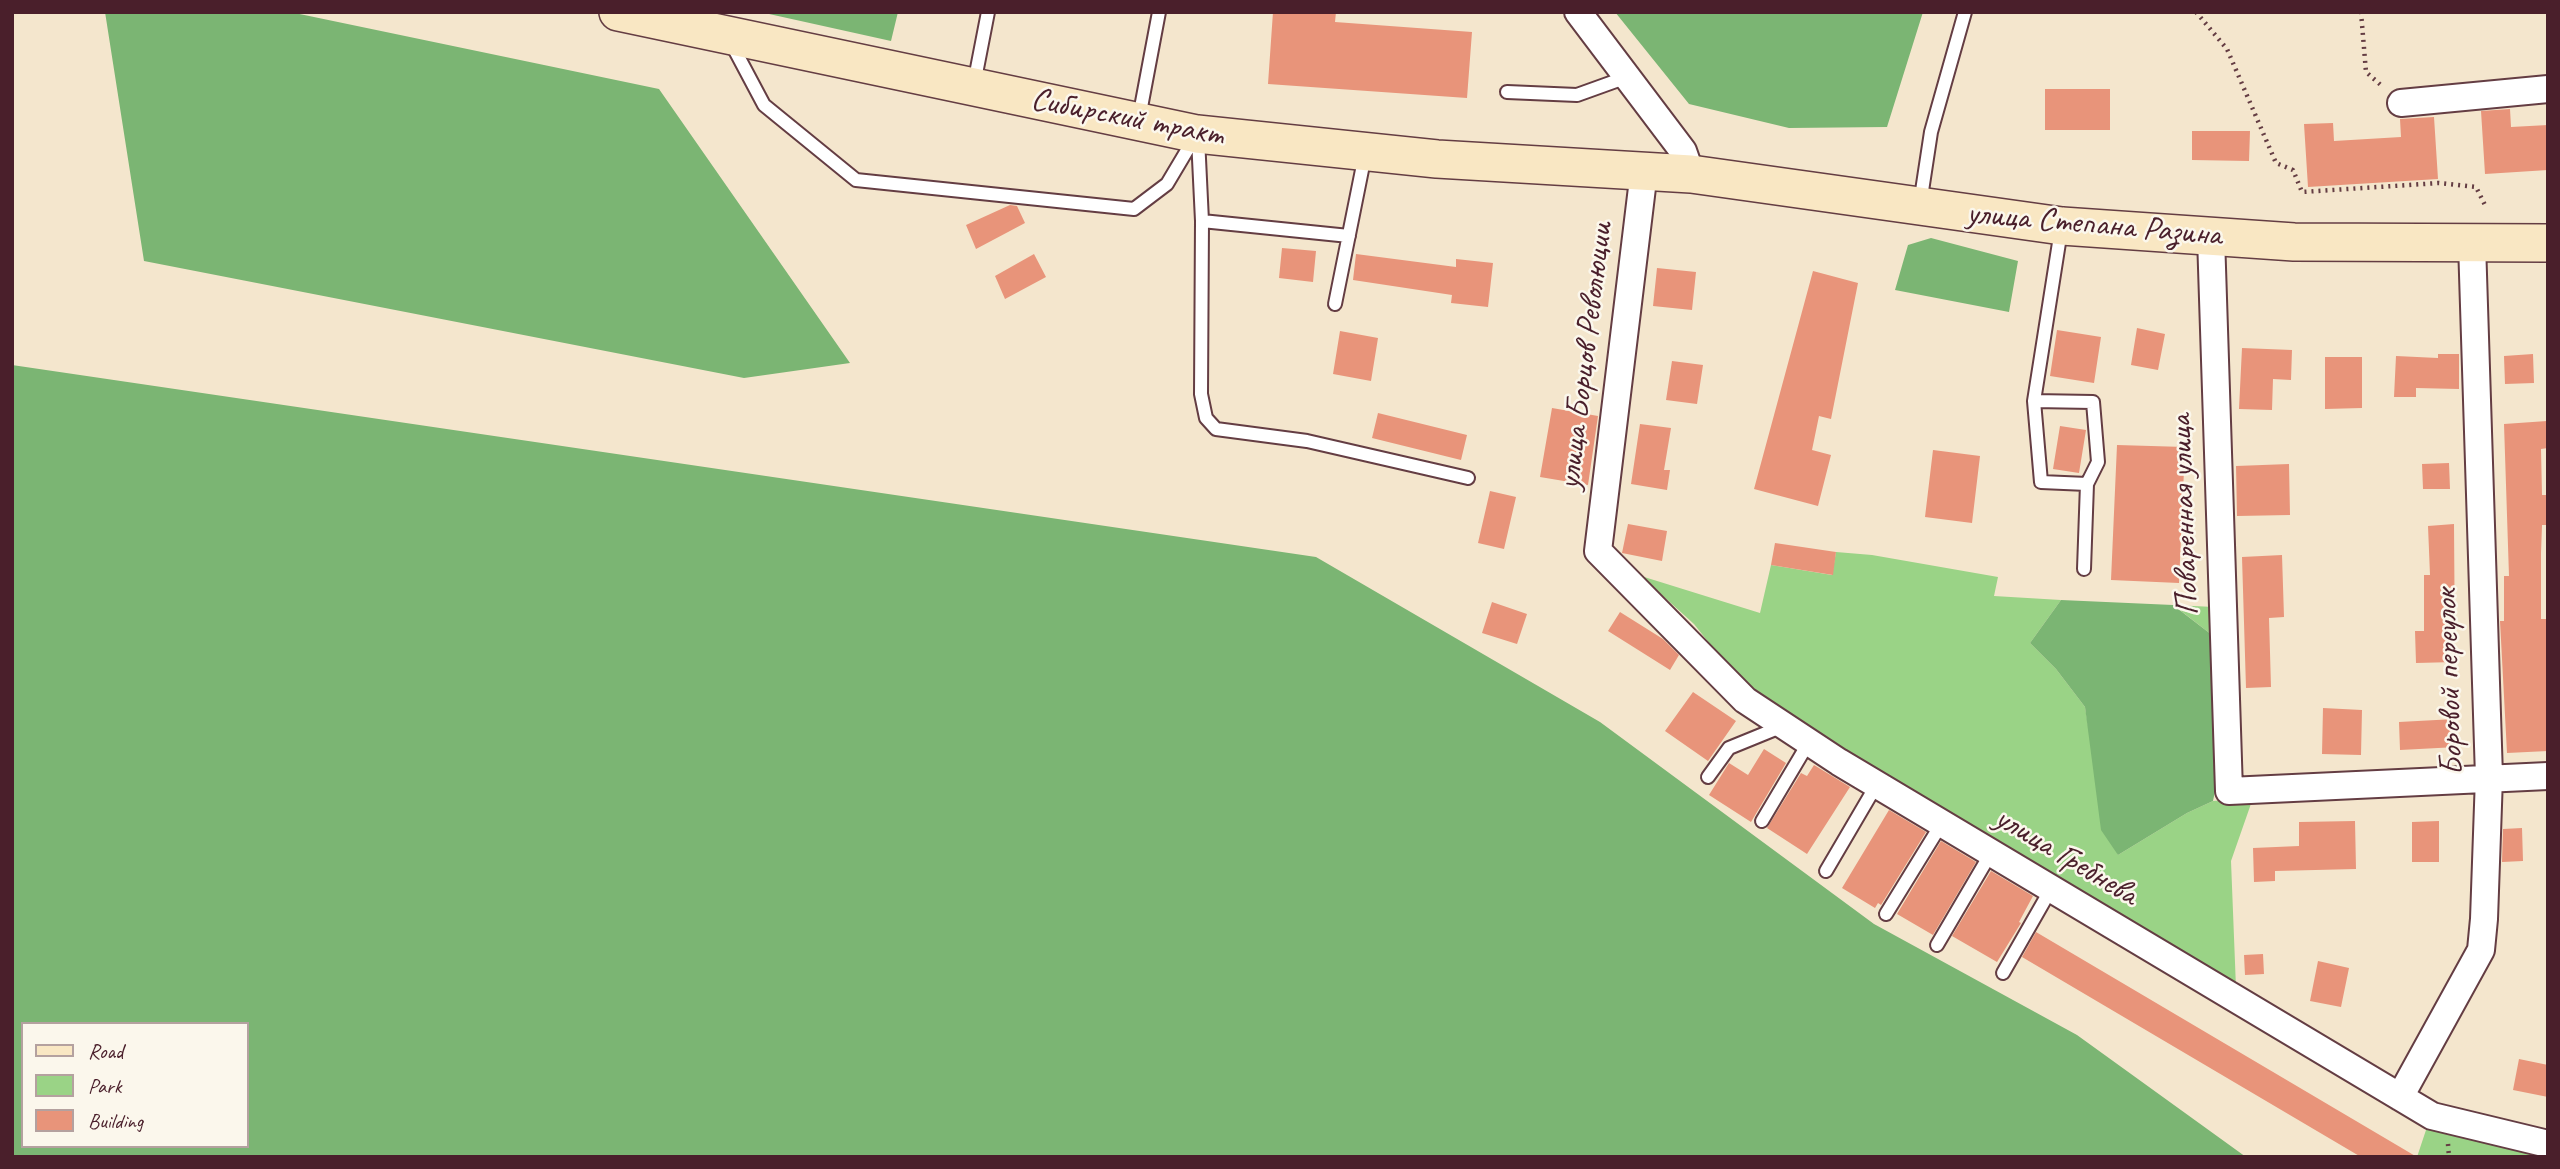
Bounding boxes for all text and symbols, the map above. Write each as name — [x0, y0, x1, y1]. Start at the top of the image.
street label: Сибирский тракт — [1028, 80, 1226, 156]
street label: улица Степана Разина — [1965, 194, 2223, 256]
street label: улица Борцов Революции — [1550, 220, 1622, 492]
street label: Поваренная улица — [2162, 414, 2208, 616]
street label: Боровой переулок — [2427, 588, 2473, 776]
street label: улица Гребнева — [1987, 799, 2145, 915]
legend — [21, 1022, 248, 1148]
text: Road — [88, 1038, 123, 1064]
text: Park — [88, 1073, 121, 1099]
text: Building — [88, 1108, 143, 1134]

